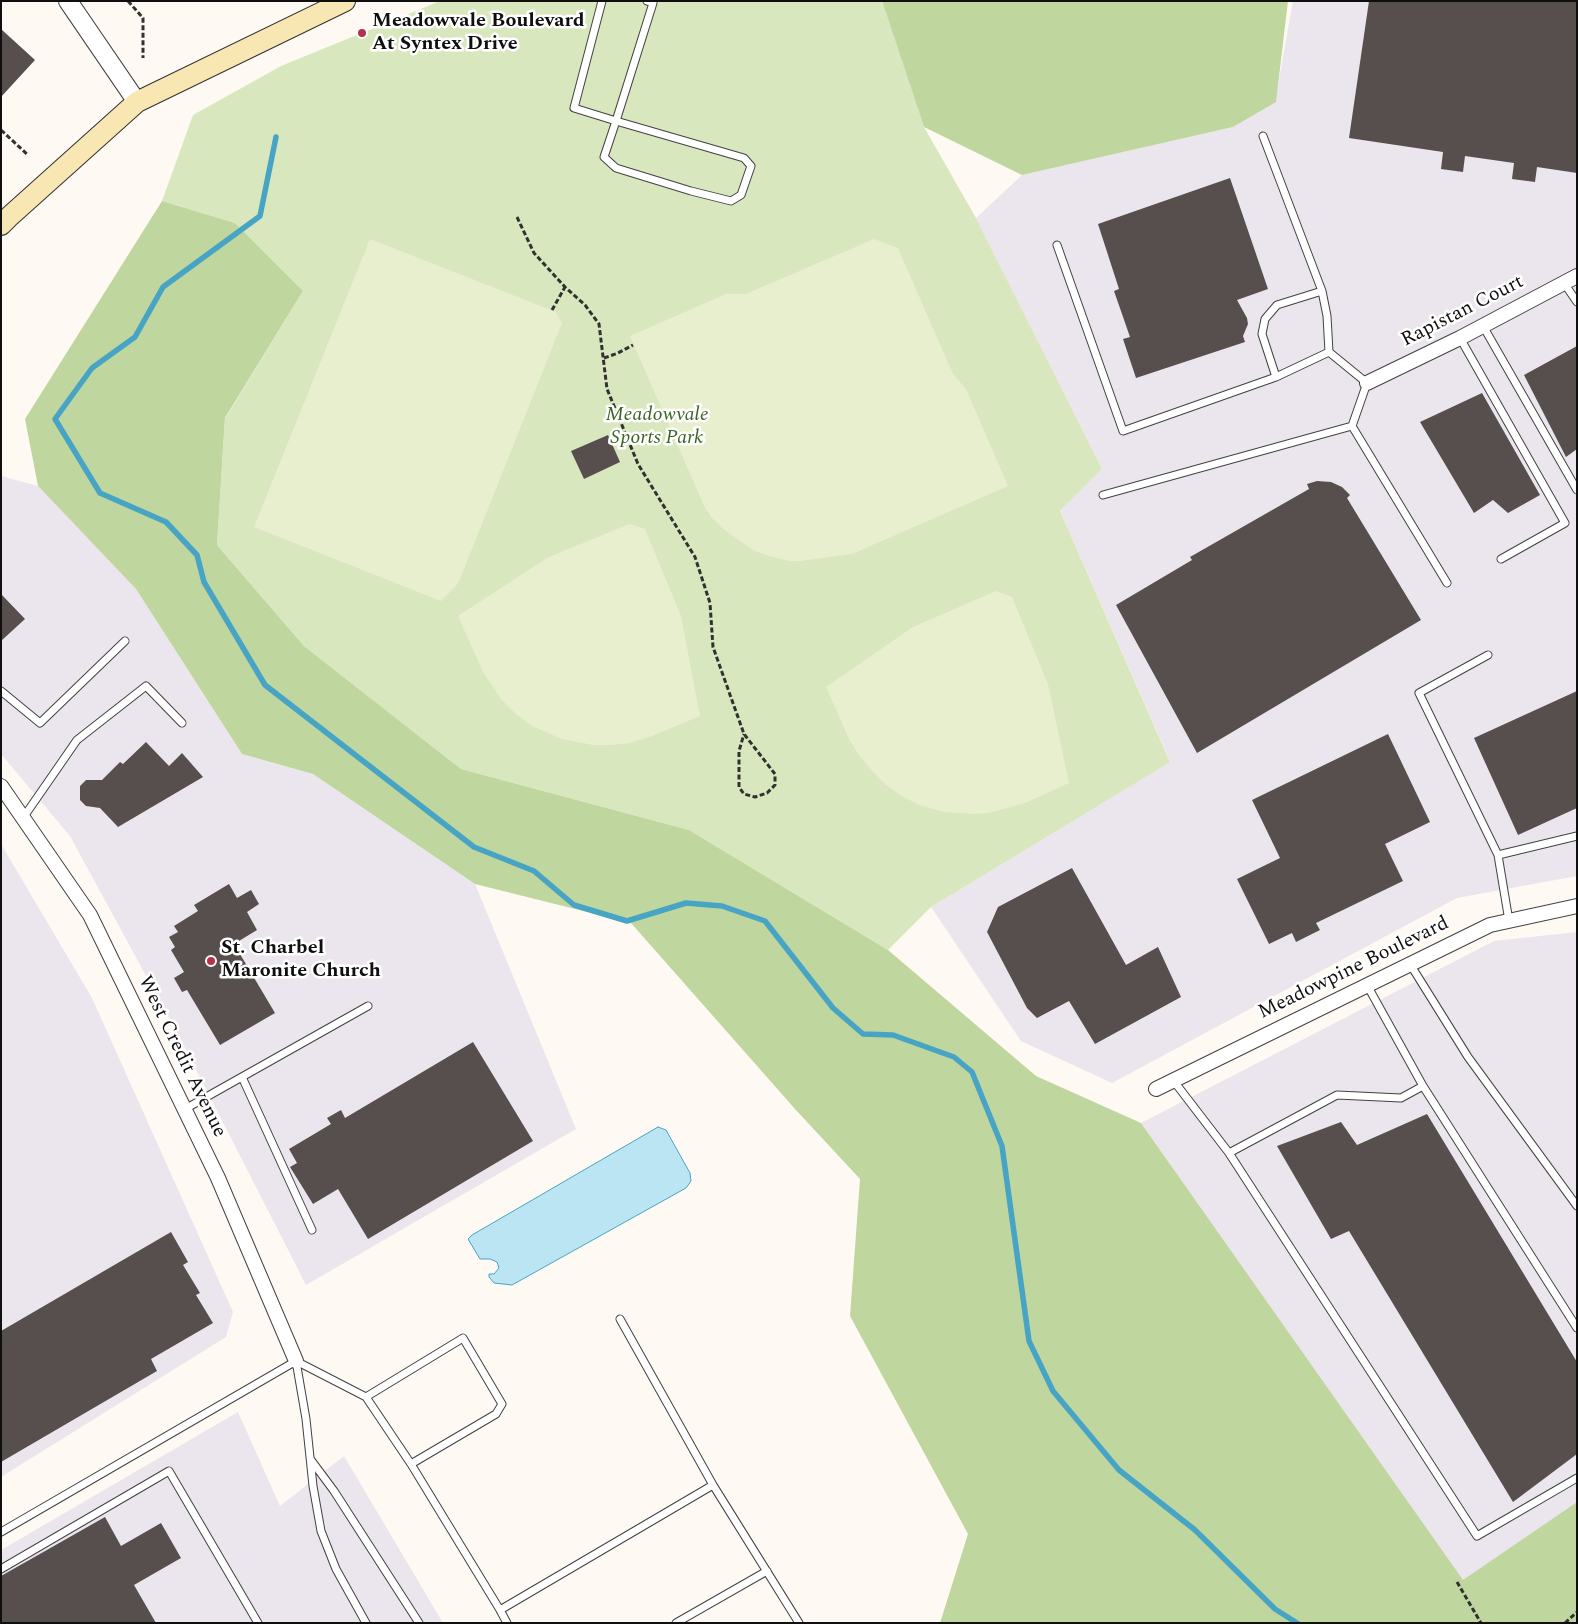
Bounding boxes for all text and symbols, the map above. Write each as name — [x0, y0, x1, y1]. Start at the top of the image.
place label: Meadowvale Boulevard At Syntex Drive — [372, 10, 585, 57]
marker: Meadowvale Boulevard At Syntex Drive — [356, 27, 368, 39]
street label: Rapistan Court — [1398, 271, 1528, 353]
park label: Meadowvale Sports Park — [605, 404, 709, 451]
street label: Meadowpine Boulevard — [1255, 912, 1453, 1026]
place label: St. Charbel Maronite Church — [221, 937, 381, 984]
marker: St. Charbel Maronite Church — [205, 955, 217, 967]
street label: West Credit Avenue — [131, 972, 231, 1142]

